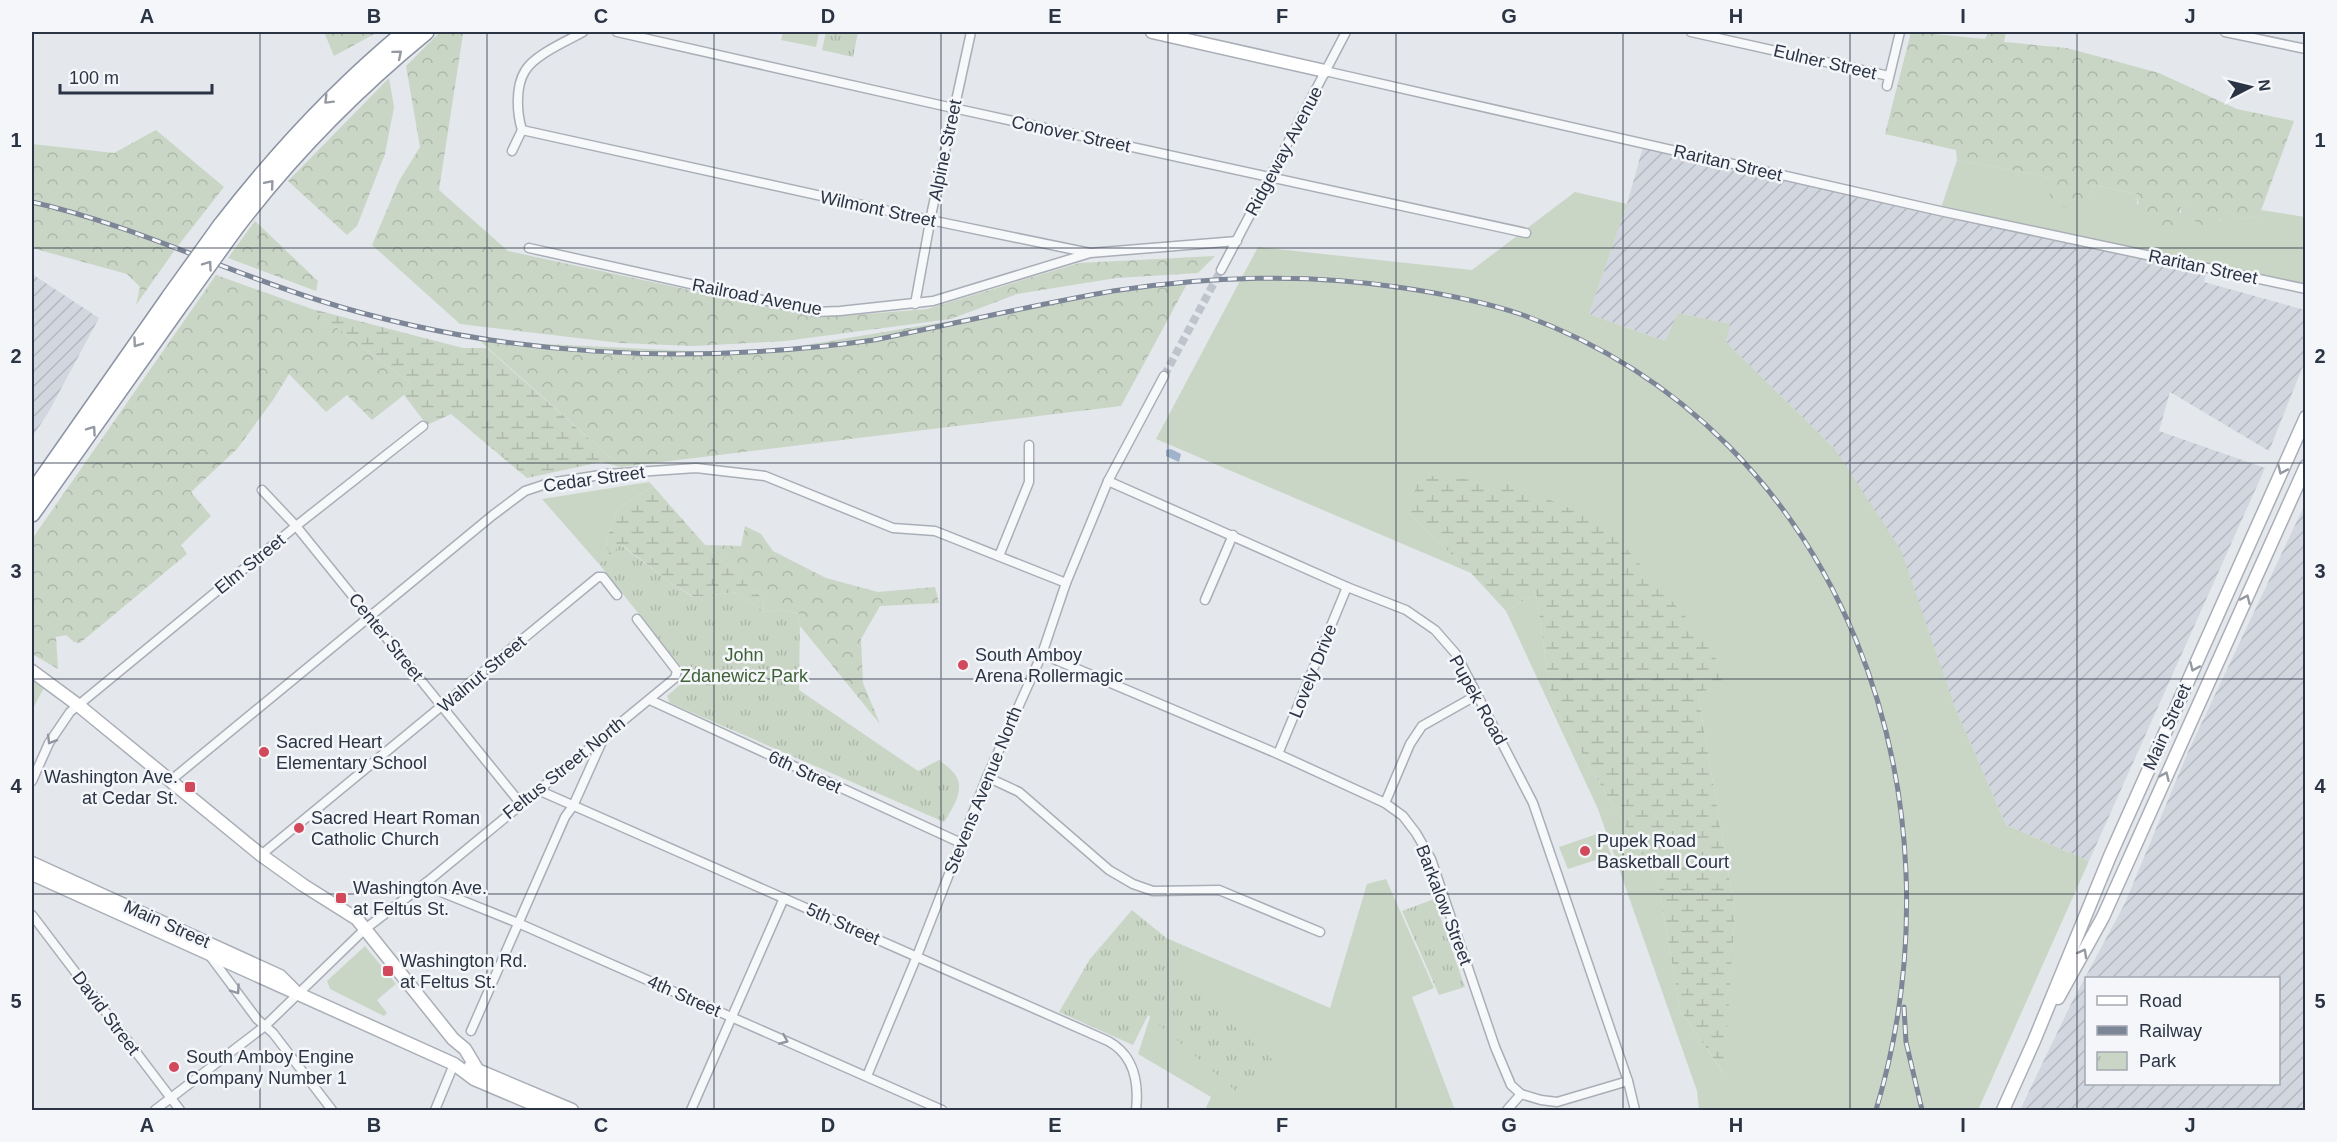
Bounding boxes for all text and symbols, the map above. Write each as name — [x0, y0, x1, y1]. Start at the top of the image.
text: A — [140, 5, 154, 27]
text: B — [367, 5, 381, 27]
text: C — [594, 5, 608, 27]
text: D — [821, 5, 835, 27]
text: E — [1048, 5, 1062, 27]
text: F — [1276, 5, 1288, 27]
text: G — [1501, 5, 1517, 27]
text: H — [1729, 5, 1743, 27]
text: I — [1960, 5, 1966, 27]
text: J — [2184, 5, 2196, 27]
street label: Eulner Street — [1772, 40, 1878, 84]
one-way arrow — [391, 50, 402, 61]
scale bar — [60, 57, 212, 95]
north arrow — [2220, 57, 2280, 117]
text: 100 m — [69, 68, 119, 88]
text: N — [2255, 78, 2274, 92]
street label: Ridgeway Avenue — [1241, 83, 1327, 219]
one-way arrow — [325, 93, 336, 104]
street label: Alpine Street — [925, 98, 965, 202]
street label: Conover Street — [1010, 112, 1132, 156]
text: 1 — [10, 129, 22, 151]
text: 1 — [2314, 129, 2326, 151]
street label: Raritan Street — [1672, 141, 1784, 185]
one-way arrow — [263, 180, 274, 191]
street label: Wilmont Street — [818, 187, 938, 231]
street label: Raritan Street — [2147, 246, 2259, 288]
one-way arrow — [201, 261, 212, 272]
street label: Railroad Avenue — [690, 275, 824, 319]
one-way arrow — [133, 337, 144, 348]
text: 2 — [10, 345, 22, 367]
text: 2 — [2314, 345, 2326, 367]
one-way arrow — [85, 425, 96, 436]
street label: Cedar Street — [542, 462, 646, 496]
one-way arrow — [2277, 464, 2289, 475]
street label: Elm Street — [211, 530, 289, 598]
text: 3 — [10, 560, 22, 582]
text: 3 — [2314, 560, 2326, 582]
street label: Center Street — [345, 589, 427, 685]
one-way arrow — [2239, 594, 2251, 605]
street label: Lovely Drive — [1285, 621, 1341, 721]
street label: Walnut Street — [434, 632, 530, 716]
park label: John Zdanewicz Park — [680, 645, 809, 686]
place label: South Amboy Arena Rollermagic — [975, 645, 1123, 686]
street label: Pupek Road — [1445, 652, 1511, 748]
marker: South Amboy Arena Rollermagic — [956, 658, 970, 672]
one-way arrow — [2189, 661, 2201, 672]
street label: Main Street — [2139, 681, 2195, 773]
street label: Stevens Avenue North — [940, 703, 1026, 877]
street label: Feltus Street North — [499, 713, 629, 823]
place label: Sacred Heart Elementary School — [276, 732, 427, 773]
one-way arrow — [48, 734, 59, 745]
marker: Sacred Heart Elementary School — [257, 745, 271, 759]
street label: 6th Street — [765, 746, 845, 798]
place label: Washington Ave. at Cedar St. — [44, 767, 178, 808]
one-way arrow — [2158, 772, 2170, 783]
text: 4 — [10, 775, 22, 797]
text: 4 — [2314, 775, 2326, 797]
marker: Washington Ave. at Cedar St. — [183, 780, 197, 794]
place label: Sacred Heart Roman Catholic Church — [311, 808, 480, 849]
marker: Sacred Heart Roman Catholic Church — [292, 821, 306, 835]
place label: Pupek Road Basketball Court — [1597, 831, 1729, 872]
street label: Barkalow Street — [1412, 842, 1476, 968]
marker: Pupek Road Basketball Court — [1578, 844, 1592, 858]
place label: Washington Ave. at Feltus St. — [353, 878, 487, 919]
marker: Washington Ave. at Feltus St. — [334, 891, 348, 905]
street label: Main Street — [121, 896, 213, 952]
street label: 5th Street — [803, 899, 883, 949]
one-way arrow — [2076, 949, 2087, 959]
place label: Washington Rd. at Feltus St. — [400, 951, 527, 992]
marker: Washington Rd. at Feltus St. — [381, 964, 395, 978]
street label: David Street — [68, 967, 144, 1059]
street label: 4th Street — [644, 971, 724, 1021]
legend — [2085, 977, 2280, 1085]
one-way arrow — [229, 984, 240, 995]
text: 5 — [10, 990, 22, 1012]
text: 5 — [2314, 990, 2326, 1012]
text: Road — [2139, 991, 2182, 1011]
text: Railway — [2139, 1021, 2202, 1041]
one-way arrow — [778, 1033, 789, 1045]
place label: South Amboy Engine Company Number 1 — [186, 1047, 354, 1088]
text: Park — [2139, 1051, 2177, 1071]
marker: South Amboy Engine Company Number 1 — [167, 1060, 181, 1074]
text: A — [140, 1114, 154, 1136]
text: B — [367, 1114, 381, 1136]
text: C — [594, 1114, 608, 1136]
text: D — [821, 1114, 835, 1136]
text: E — [1048, 1114, 1062, 1136]
text: F — [1276, 1114, 1288, 1136]
text: G — [1501, 1114, 1517, 1136]
text: H — [1729, 1114, 1743, 1136]
text: I — [1960, 1114, 1966, 1136]
text: J — [2184, 1114, 2196, 1136]

